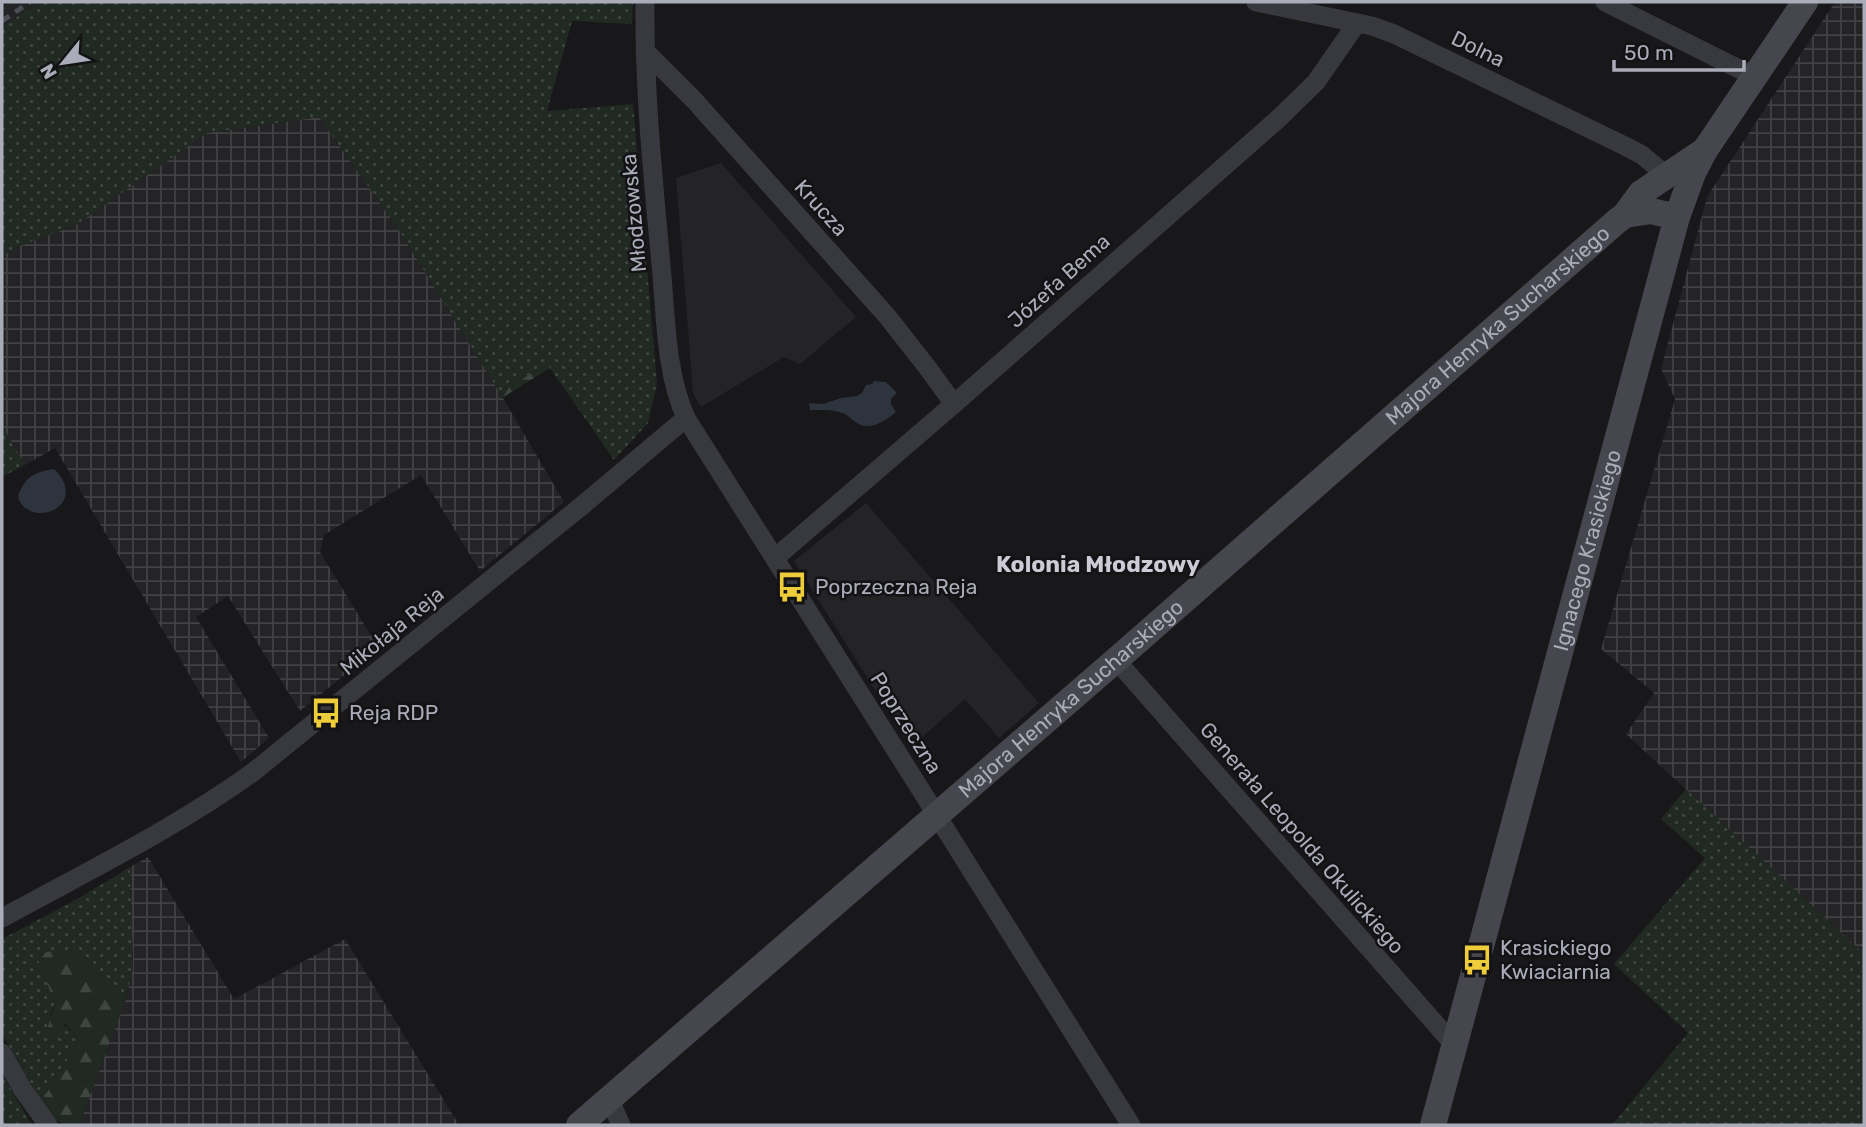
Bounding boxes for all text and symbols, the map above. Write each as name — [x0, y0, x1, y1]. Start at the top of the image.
street label: Dolna — [1448, 25, 1509, 72]
north arrow — [28, 28, 98, 98]
scale bar — [1614, 28, 1744, 72]
text: 50 m — [1624, 40, 1674, 65]
text: N — [35, 60, 62, 83]
street label: Młodzowska — [616, 153, 651, 273]
street label: Krucza — [790, 174, 853, 241]
street label: Majora Henryka Sucharskiego — [1380, 220, 1615, 430]
street label: Józefa Bema — [1003, 228, 1115, 333]
street label: Ignacego Krasickiego — [1548, 447, 1626, 654]
district label: Kolonia Młodzowy — [996, 550, 1200, 578]
bus stop icon: Poprzeczna Reja — [775, 570, 809, 604]
place label: Poprzeczna Reja — [815, 574, 977, 599]
street label: Mikołaja Reja — [335, 581, 449, 680]
street label: Majora Henryka Sucharskiego — [953, 594, 1188, 803]
street label: Poprzeczna — [865, 667, 947, 778]
bus stop icon: Reja RDP — [309, 696, 343, 730]
place label: Reja RDP — [349, 700, 438, 725]
street label: Generała Leopolda Okulickiego — [1195, 717, 1410, 959]
place label: Krasickiego Kwiaciarnia — [1500, 935, 1612, 984]
bus stop icon: Krasickiego Kwiaciarnia — [1460, 943, 1494, 977]

